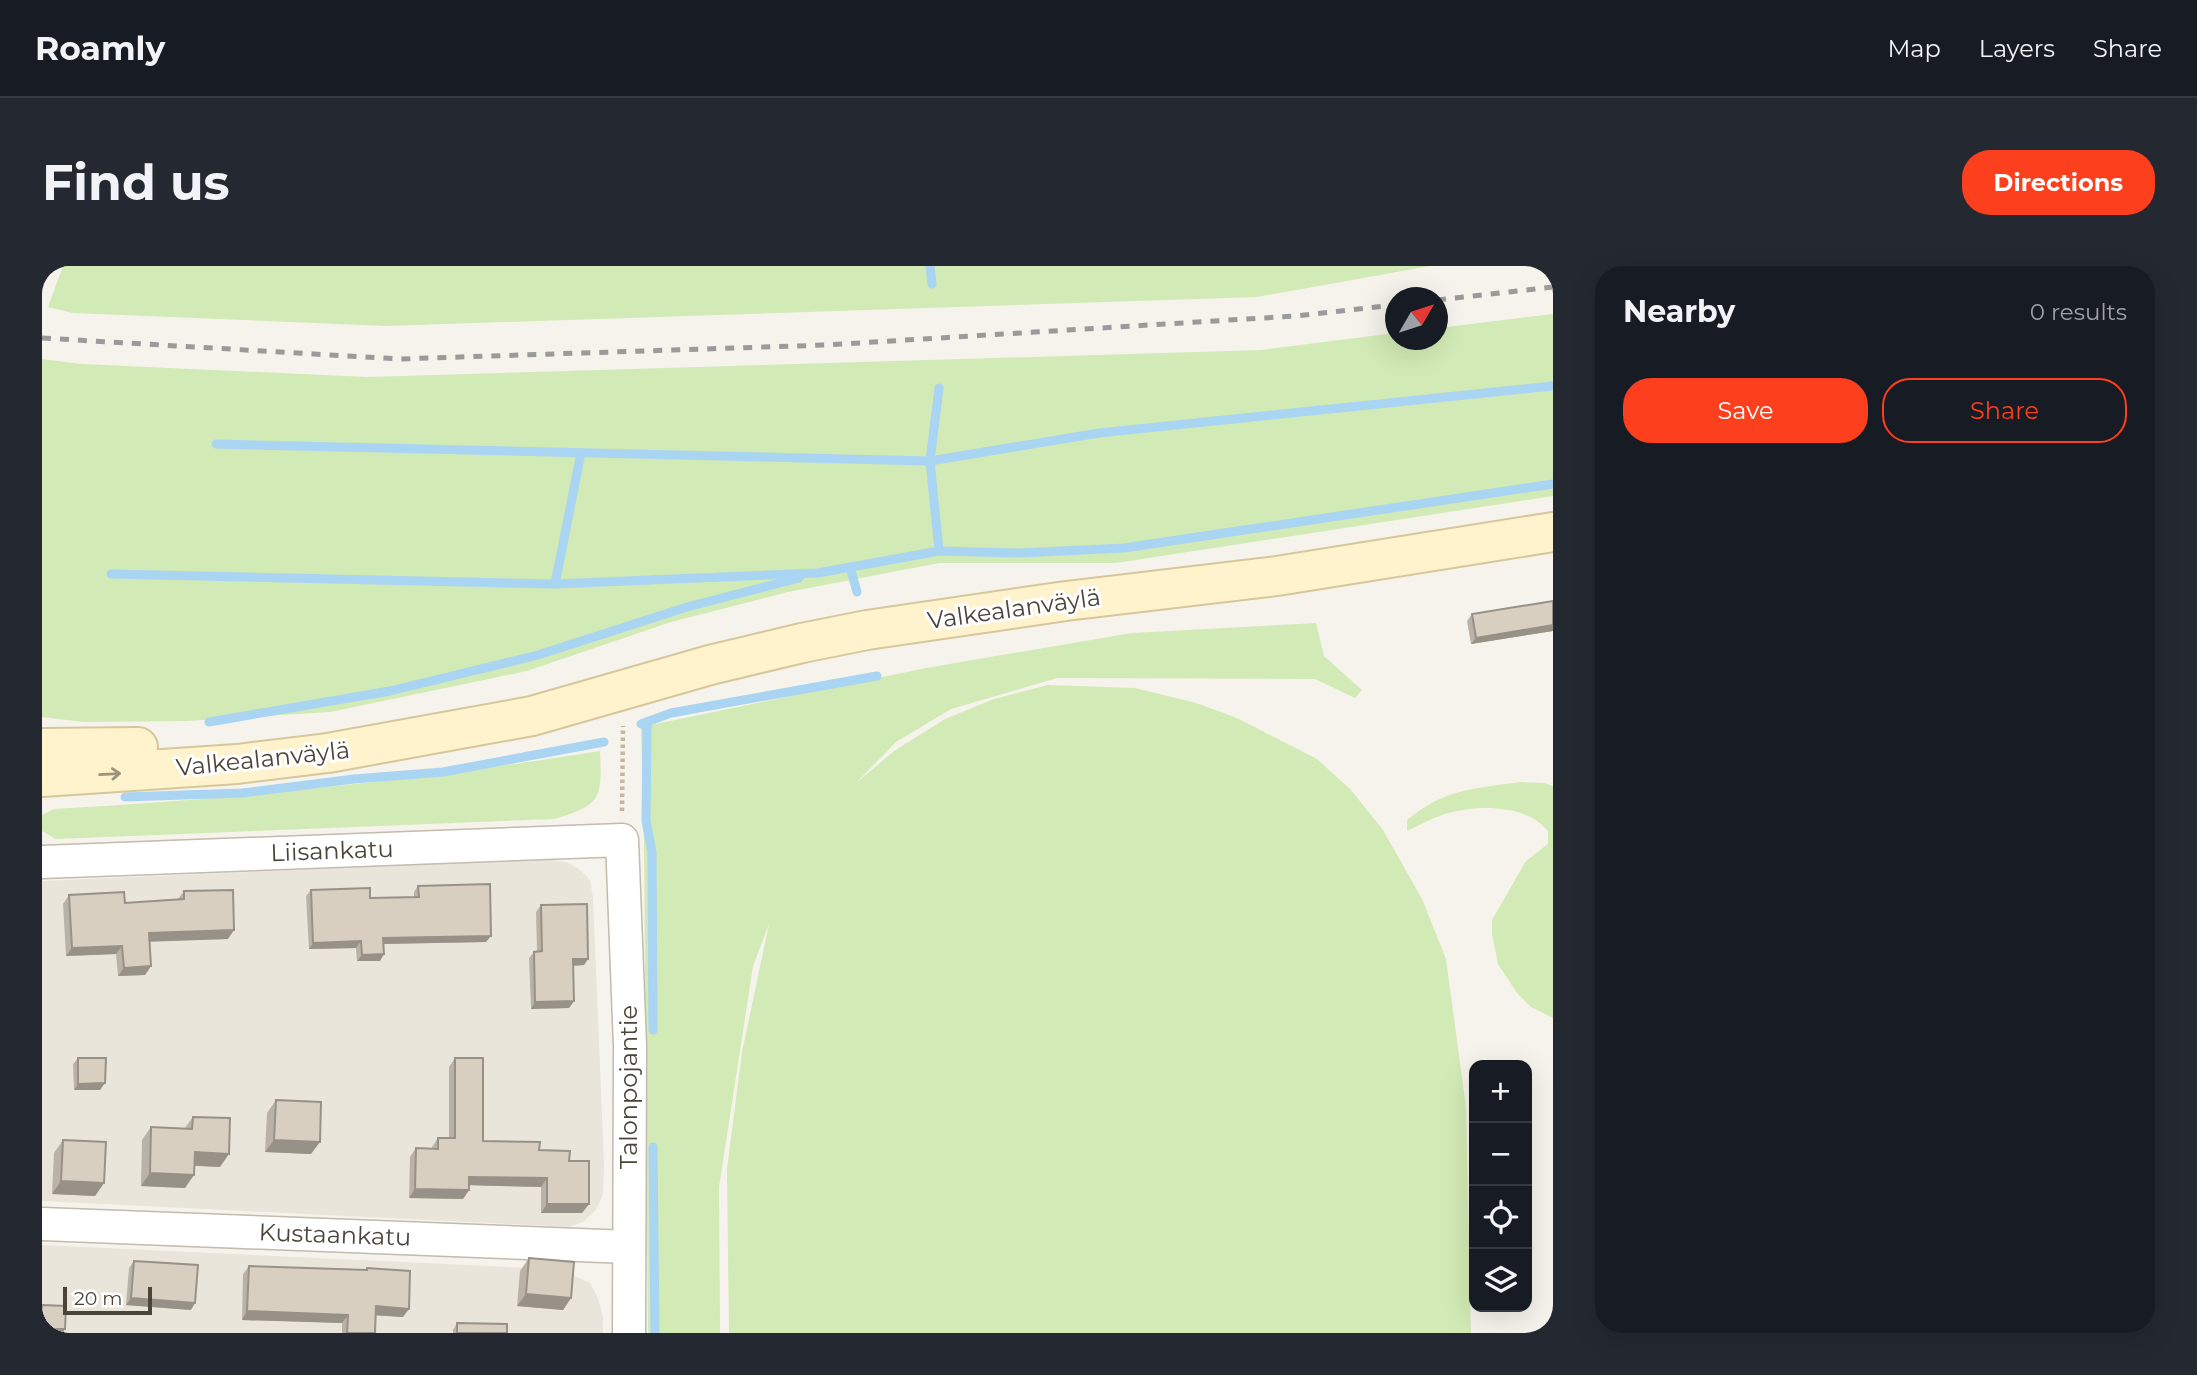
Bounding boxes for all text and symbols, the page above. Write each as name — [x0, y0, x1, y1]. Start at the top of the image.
text: Roamly — [35, 28, 165, 68]
text: Map — [1887, 34, 1941, 63]
text: Layers — [1979, 34, 2055, 63]
text: Share — [2093, 34, 2162, 63]
button: Directions — [1962, 150, 2155, 215]
text: Find us — [42, 153, 230, 212]
north arrow — [1385, 287, 1448, 350]
text: Nearby — [1623, 293, 1735, 330]
text: 0 results — [2030, 298, 2127, 326]
button: Save — [1623, 378, 1868, 443]
button: Share — [1882, 378, 2127, 443]
street label: Valkealanväylä — [925, 582, 1102, 635]
street label: Valkealanväylä — [175, 735, 351, 782]
one-way arrow — [98, 767, 121, 780]
street label: Liisankatu — [270, 834, 394, 867]
street label: Talonpojantie — [614, 1005, 643, 1169]
map controls — [1469, 1060, 1532, 1312]
button: + — [1469, 1060, 1532, 1123]
button: − — [1469, 1123, 1532, 1186]
button: locate — [1469, 1186, 1532, 1249]
street label: Kustaankatu — [258, 1217, 412, 1252]
button: layers — [1469, 1249, 1532, 1312]
scale bar — [63, 1284, 152, 1316]
text: 20 m — [74, 1287, 122, 1310]

